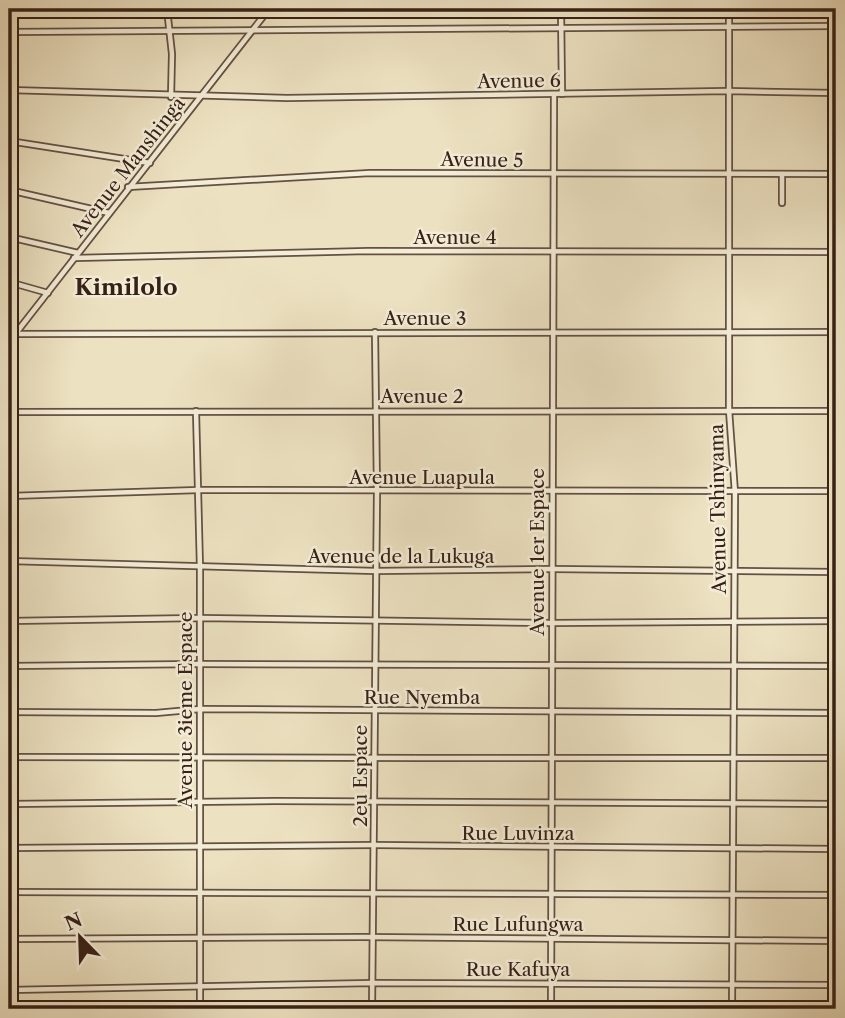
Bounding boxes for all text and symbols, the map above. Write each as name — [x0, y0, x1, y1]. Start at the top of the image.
street label: Avenue 6 — [476, 69, 561, 93]
street label: Avenue Manshinga — [66, 92, 190, 242]
street label: Avenue 5 — [439, 148, 524, 172]
street label: Avenue 4 — [412, 226, 497, 249]
district label: Kimilolo — [74, 273, 178, 301]
street label: Avenue 3 — [382, 307, 467, 330]
street label: Avenue 2 — [379, 385, 464, 408]
street label: Avenue Tshinyama — [705, 424, 731, 595]
street label: Avenue Luapula — [348, 466, 495, 489]
street label: Avenue 1er Espace — [526, 468, 549, 637]
street label: Avenue de la Lukuga — [306, 545, 495, 568]
street label: Avenue 3ieme Espace — [174, 612, 197, 809]
street label: Rue Nyemba — [364, 686, 480, 709]
street label: 2eu Espace — [349, 725, 372, 827]
street label: Rue Luvinza — [461, 822, 575, 845]
north arrow — [46, 902, 116, 972]
text: N — [61, 908, 86, 936]
street label: Rue Lufungwa — [452, 913, 584, 936]
street label: Rue Kafuya — [466, 958, 570, 981]

